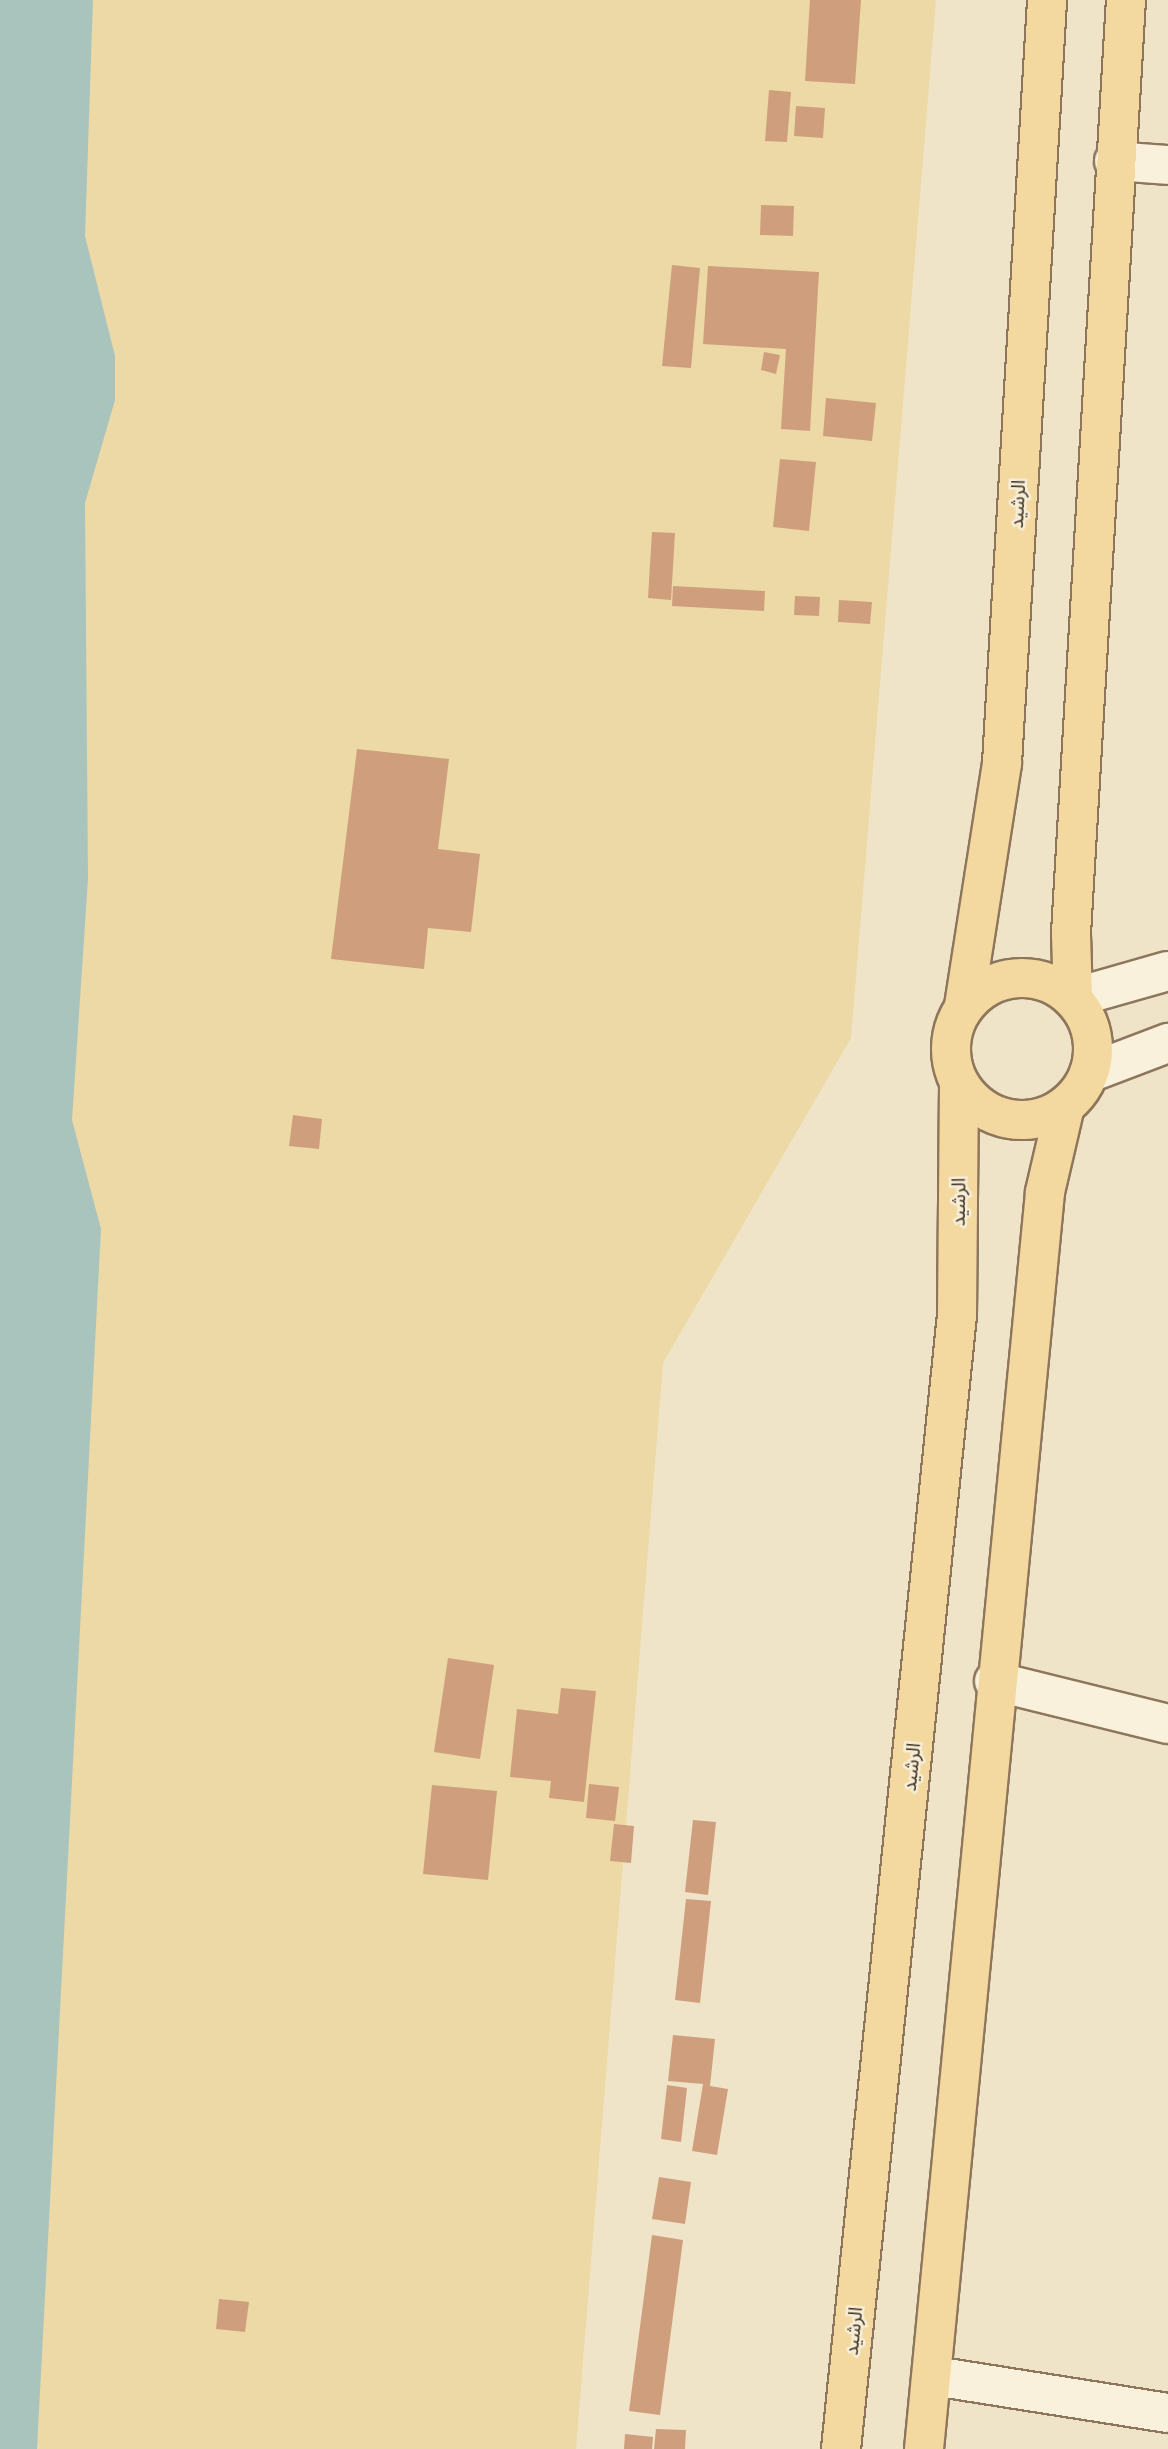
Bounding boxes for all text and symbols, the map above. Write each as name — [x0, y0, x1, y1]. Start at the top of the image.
street label: الرشيد — [1004, 479, 1030, 529]
street label: الرشيد — [946, 1178, 970, 1226]
street label: الرشيد — [897, 1742, 925, 1792]
street label: الرشيد — [839, 2306, 867, 2356]

